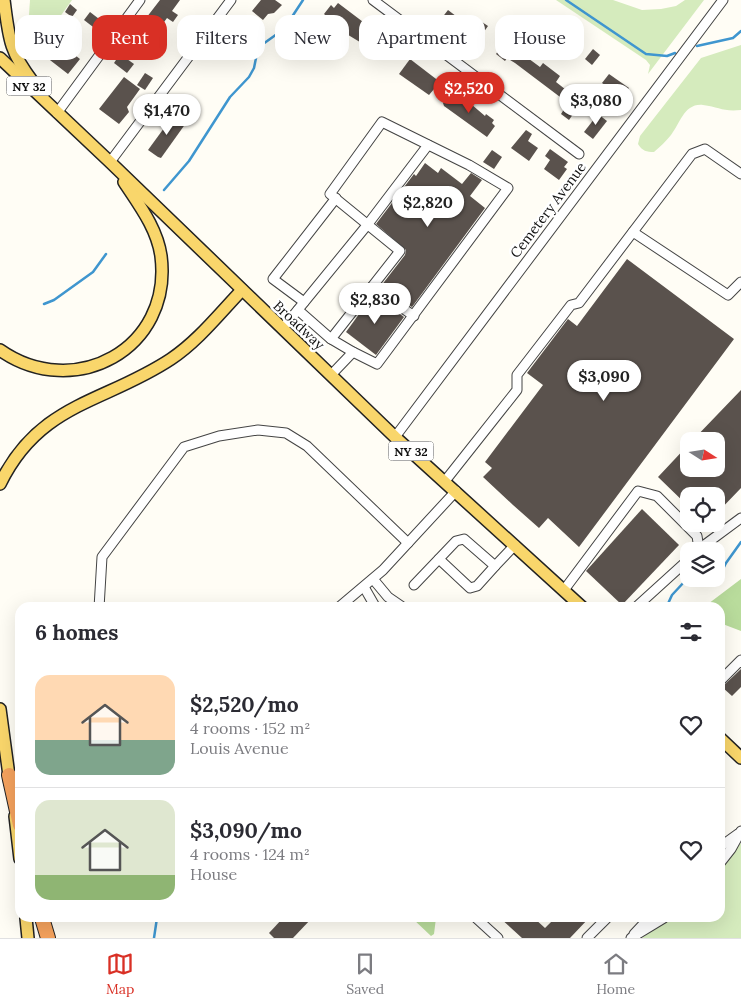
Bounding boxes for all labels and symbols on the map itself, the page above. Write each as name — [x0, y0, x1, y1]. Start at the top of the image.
pin: $2,520 — [428, 72, 510, 114]
road number: NY 32 — [6, 76, 52, 95]
pin: $3,080 — [555, 84, 637, 126]
pin: $1,470 — [126, 94, 208, 136]
street label: Cemetery Avenue — [506, 158, 590, 261]
pin: $2,820 — [387, 186, 469, 228]
pin: $2,830 — [334, 282, 416, 325]
street label: Broadway — [270, 297, 329, 354]
pin: $3,090 — [563, 360, 645, 402]
north arrow — [680, 432, 725, 478]
road number: NY 32 — [388, 442, 434, 461]

